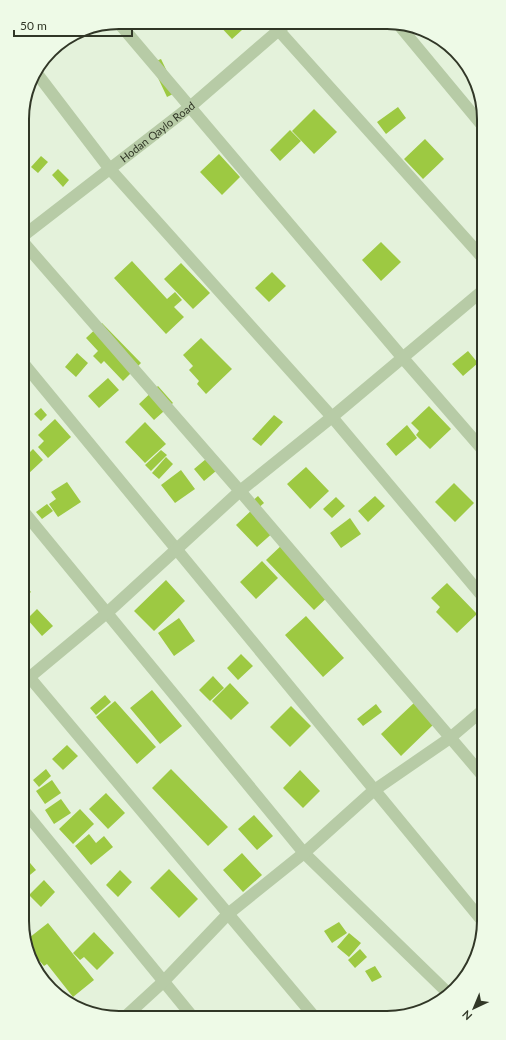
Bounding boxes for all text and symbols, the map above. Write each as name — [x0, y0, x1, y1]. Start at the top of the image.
scale bar — [14, 12, 132, 38]
text: 50 m — [20, 18, 47, 33]
street label: Hodan Qaylo Road — [117, 99, 197, 165]
north arrow — [454, 988, 494, 1028]
text: N — [459, 1008, 474, 1023]

